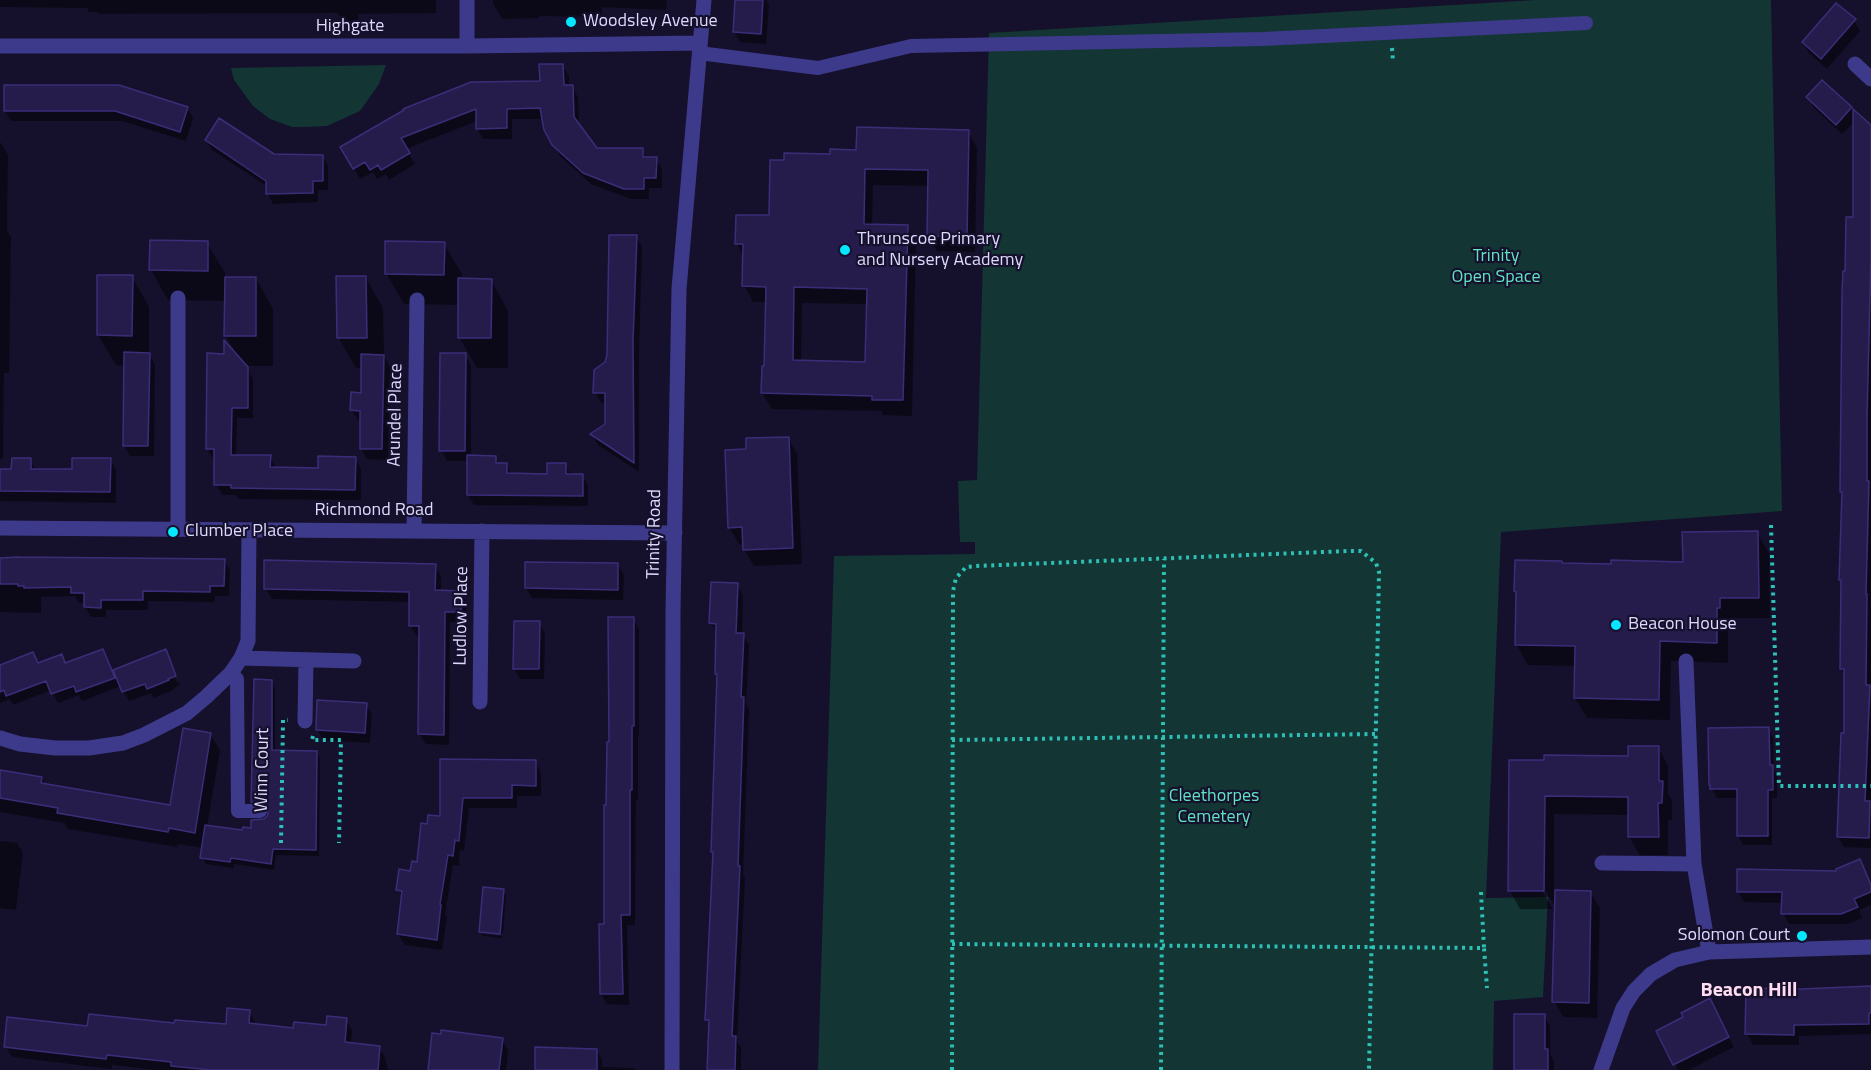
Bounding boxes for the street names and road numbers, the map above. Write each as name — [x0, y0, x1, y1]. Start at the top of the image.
street label: Highgate — [316, 16, 384, 38]
street label: Arundel Place — [384, 363, 408, 467]
street label: Trinity Road — [643, 489, 667, 579]
street label: Richmond Road — [314, 500, 434, 522]
street label: Ludlow Place — [450, 566, 474, 666]
street label: Winn Court — [251, 728, 275, 812]

